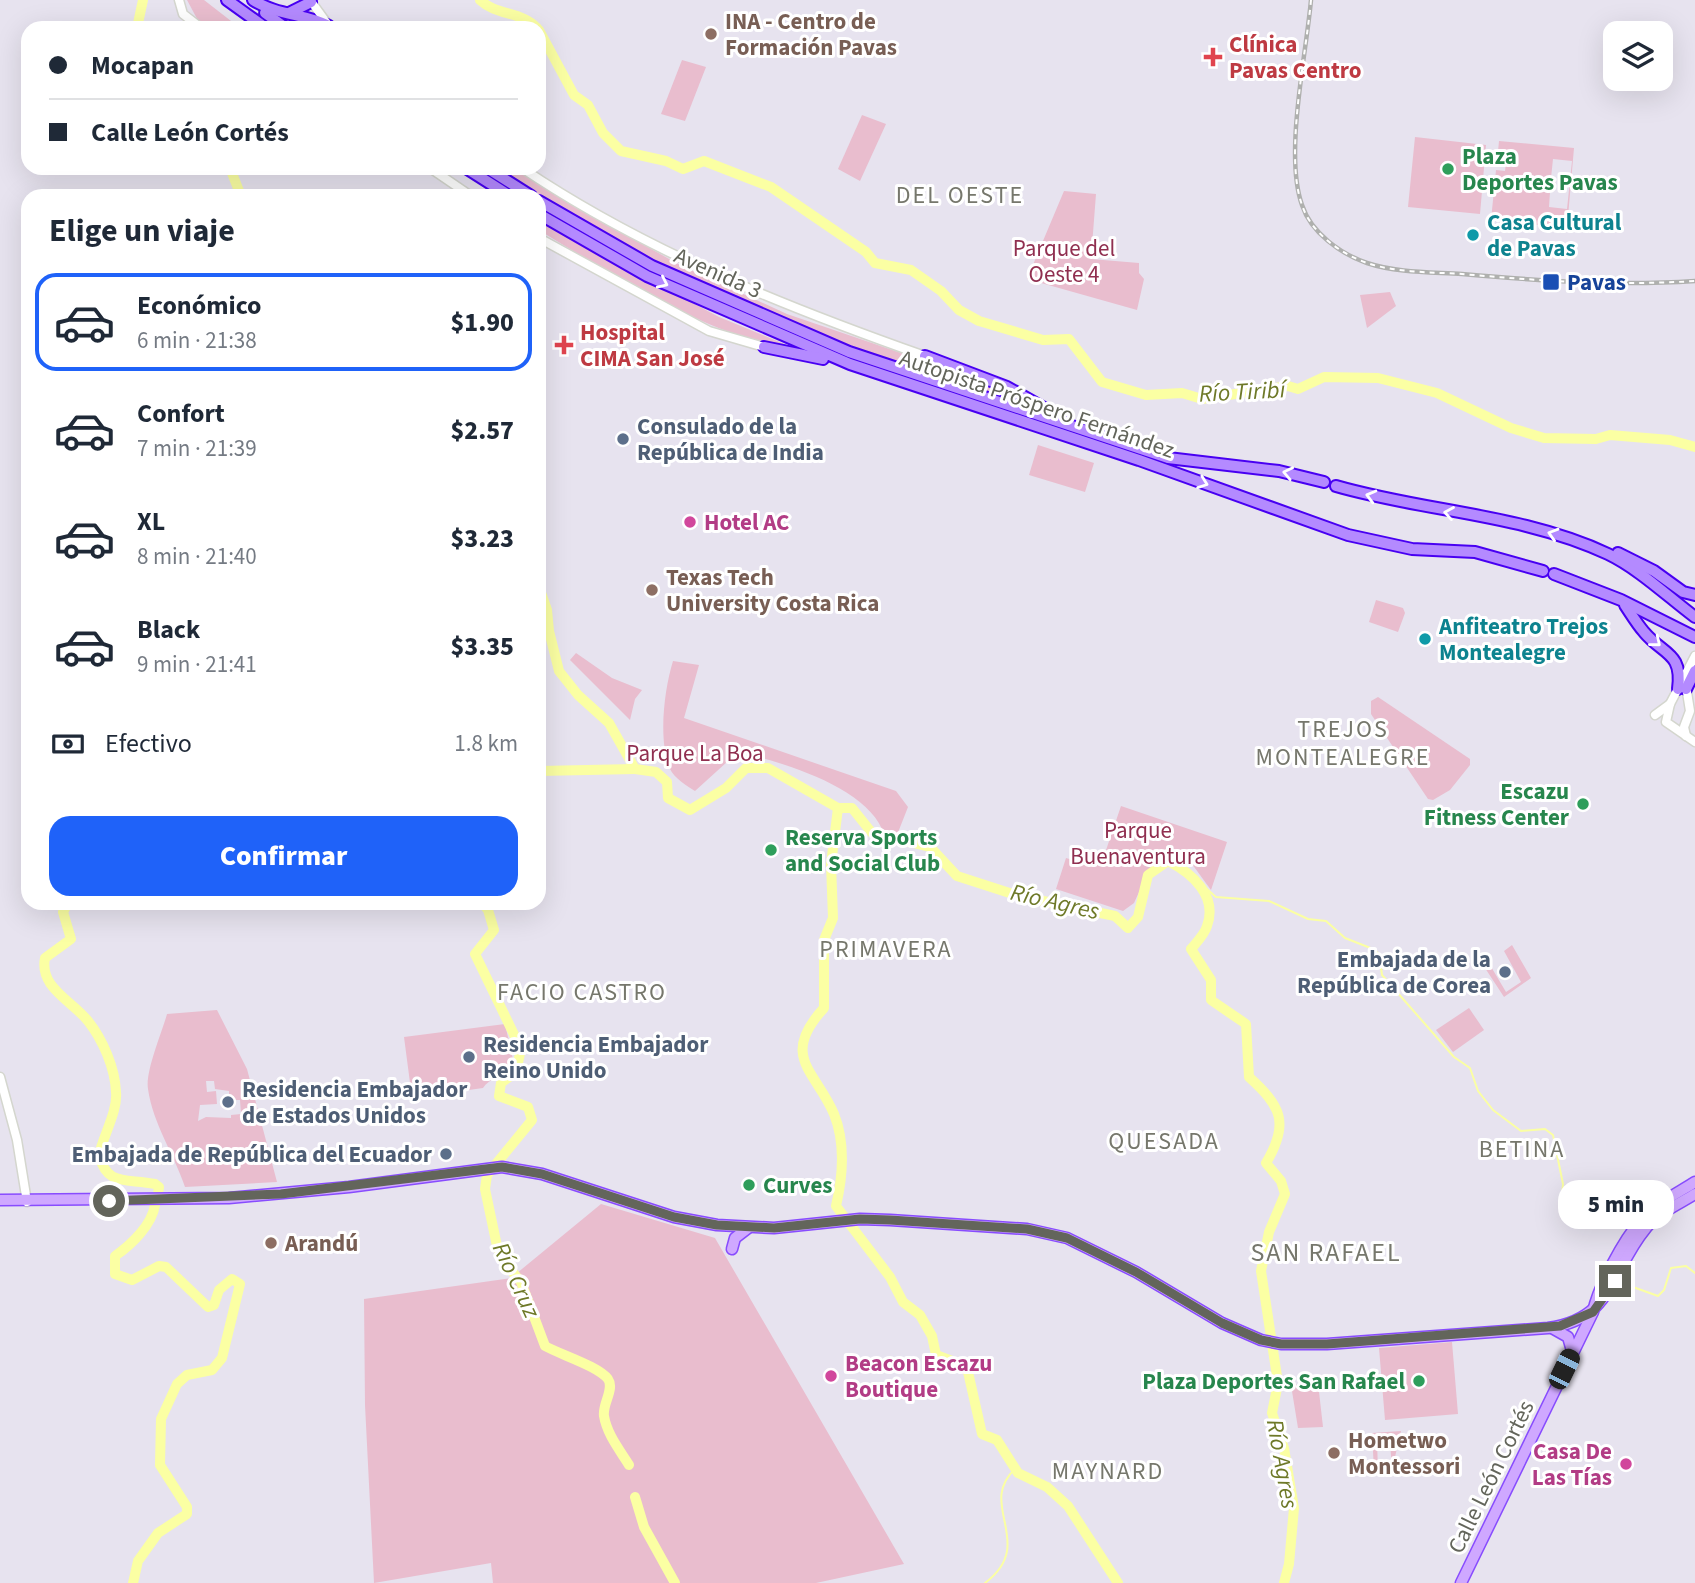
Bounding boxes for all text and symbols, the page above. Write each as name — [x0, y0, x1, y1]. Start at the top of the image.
place label: INA - Centro de Formación Pavas — [725, 5, 897, 64]
map controls — [1603, 21, 1673, 91]
button: layers — [1603, 21, 1673, 91]
marker: INA - Centro de Formación Pavas — [703, 26, 719, 42]
place label: Clínica Pavas Centro — [1229, 28, 1362, 87]
text: Mocapan — [91, 47, 194, 84]
marker: Clínica Pavas Centro — [1203, 47, 1223, 67]
text: Calle León Cortés — [91, 114, 289, 151]
place label: Plaza Deportes Pavas — [1462, 140, 1618, 199]
marker: Plaza Deportes Pavas — [1440, 161, 1456, 177]
district label: DEL OESTE — [896, 178, 1024, 213]
place label: Casa Cultural de Pavas — [1487, 206, 1622, 265]
text: Elige un viaje — [49, 208, 235, 254]
marker: Casa Cultural de Pavas — [1465, 227, 1481, 243]
park label: Parque del Oeste 4 — [1013, 232, 1115, 291]
street label: Avenida 3 — [669, 239, 767, 307]
place label: Pavas — [1567, 266, 1626, 299]
marker: Pavas — [1541, 272, 1561, 292]
one-way arrow — [655, 275, 668, 289]
text: Económico — [137, 287, 262, 324]
icon: car — [53, 291, 116, 354]
text: $1.90 — [450, 304, 514, 341]
place label: Hospital CIMA San José — [580, 316, 725, 375]
text: 6 min · 21:38 — [137, 324, 257, 357]
marker: Hospital CIMA San José — [554, 335, 574, 355]
street label: Autopista Próspero Fernández — [895, 341, 1179, 467]
water label: Río Tiribí — [1198, 372, 1289, 412]
text: Confort — [137, 395, 225, 432]
icon: car — [53, 399, 116, 462]
place label: Consulado de la República de India — [637, 410, 824, 469]
text: $2.57 — [450, 412, 514, 449]
marker: Consulado de la República de India — [615, 431, 631, 447]
text: 7 min · 21:39 — [137, 432, 257, 465]
one-way arrow — [1282, 466, 1294, 481]
one-way arrow — [1197, 475, 1209, 489]
one-way arrow — [1365, 490, 1377, 504]
text: XL — [137, 503, 165, 540]
place label: Hotel AC — [704, 506, 789, 539]
one-way arrow — [1443, 506, 1455, 521]
icon: car — [53, 507, 116, 570]
marker: Hotel AC — [682, 514, 698, 530]
text: $3.23 — [450, 520, 514, 557]
one-way arrow — [1547, 528, 1559, 543]
text: 8 min · 21:40 — [137, 540, 257, 573]
place label: Texas Tech University Costa Rica — [666, 561, 879, 620]
marker: Texas Tech University Costa Rica — [644, 582, 660, 598]
place label: Anfiteatro Trejos Montealegre — [1438, 610, 1608, 669]
text: Black — [137, 611, 200, 648]
icon: car — [53, 615, 116, 678]
text: $3.35 — [450, 628, 514, 665]
marker: Anfiteatro Trejos Montealegre — [1417, 631, 1433, 647]
one-way arrow — [1649, 634, 1661, 647]
text: 9 min · 21:41 — [137, 648, 257, 681]
district label: TREJOS MONTEALEGRE — [1256, 712, 1430, 775]
icon: cash — [49, 725, 87, 763]
text: Efectivo — [105, 725, 192, 762]
text: 1.8 km — [454, 727, 518, 760]
park label: Parque La Boa — [626, 737, 764, 770]
place label: Escazu Fitness Center — [1424, 775, 1570, 834]
marker: Escazu Fitness Center — [1575, 796, 1591, 812]
park label: Parque Buenaventura — [1070, 814, 1206, 873]
button: Confirmar — [49, 816, 518, 896]
place label: Reserva Sports and Social Club — [785, 821, 940, 880]
marker: Reserva Sports and Social Club — [763, 842, 779, 858]
water label: Río Agres — [1007, 875, 1103, 929]
district label: PRIMAVERA — [819, 932, 953, 967]
place label: Embajada de la República de Corea — [1297, 943, 1491, 1002]
marker: Embajada de la República de Corea — [1497, 964, 1513, 980]
district label: FACIO CASTRO — [497, 975, 667, 1010]
place label: Residencia Embajador Reino Unido — [483, 1028, 709, 1087]
marker: Residencia Embajador Reino Unido — [461, 1049, 477, 1065]
place label: Residencia Embajador de Estados Unidos — [242, 1073, 468, 1132]
marker: Residencia Embajador de Estados Unidos — [220, 1094, 236, 1110]
district label: QUESADA — [1108, 1124, 1220, 1159]
district label: BETINA — [1479, 1132, 1565, 1167]
place label: Embajada de República del Ecuador — [71, 1138, 433, 1171]
marker: Embajada de República del Ecuador — [438, 1146, 454, 1162]
place label: Curves — [763, 1169, 832, 1202]
marker: Curves — [741, 1177, 757, 1193]
callout: 5 min — [1557, 1180, 1673, 1228]
route start — [93, 1185, 125, 1217]
text: 5 min — [1588, 1188, 1644, 1221]
place label: Arandú — [284, 1227, 358, 1260]
district label: SAN RAFAEL — [1250, 1234, 1402, 1271]
marker: Arandú — [263, 1235, 279, 1251]
water label: Río Cruz — [483, 1236, 549, 1325]
route end — [1599, 1265, 1631, 1297]
car — [1546, 1346, 1583, 1392]
place label: Beacon Escazu Boutique — [845, 1347, 992, 1406]
place label: Plaza Deportes San Rafael — [1142, 1365, 1405, 1398]
marker: Beacon Escazu Boutique — [823, 1368, 839, 1384]
marker: Plaza Deportes San Rafael — [1411, 1373, 1427, 1389]
street label: Calle León Cortés — [1440, 1395, 1542, 1559]
water label: Río Agres — [1257, 1417, 1307, 1512]
place label: Hometwo Montessori — [1348, 1424, 1460, 1483]
place label: Casa De Las Tías — [1532, 1435, 1612, 1494]
marker: Hometwo Montessori — [1326, 1445, 1342, 1461]
district label: MAYNARD — [1052, 1454, 1164, 1489]
marker: Casa De Las Tías — [1618, 1456, 1634, 1472]

